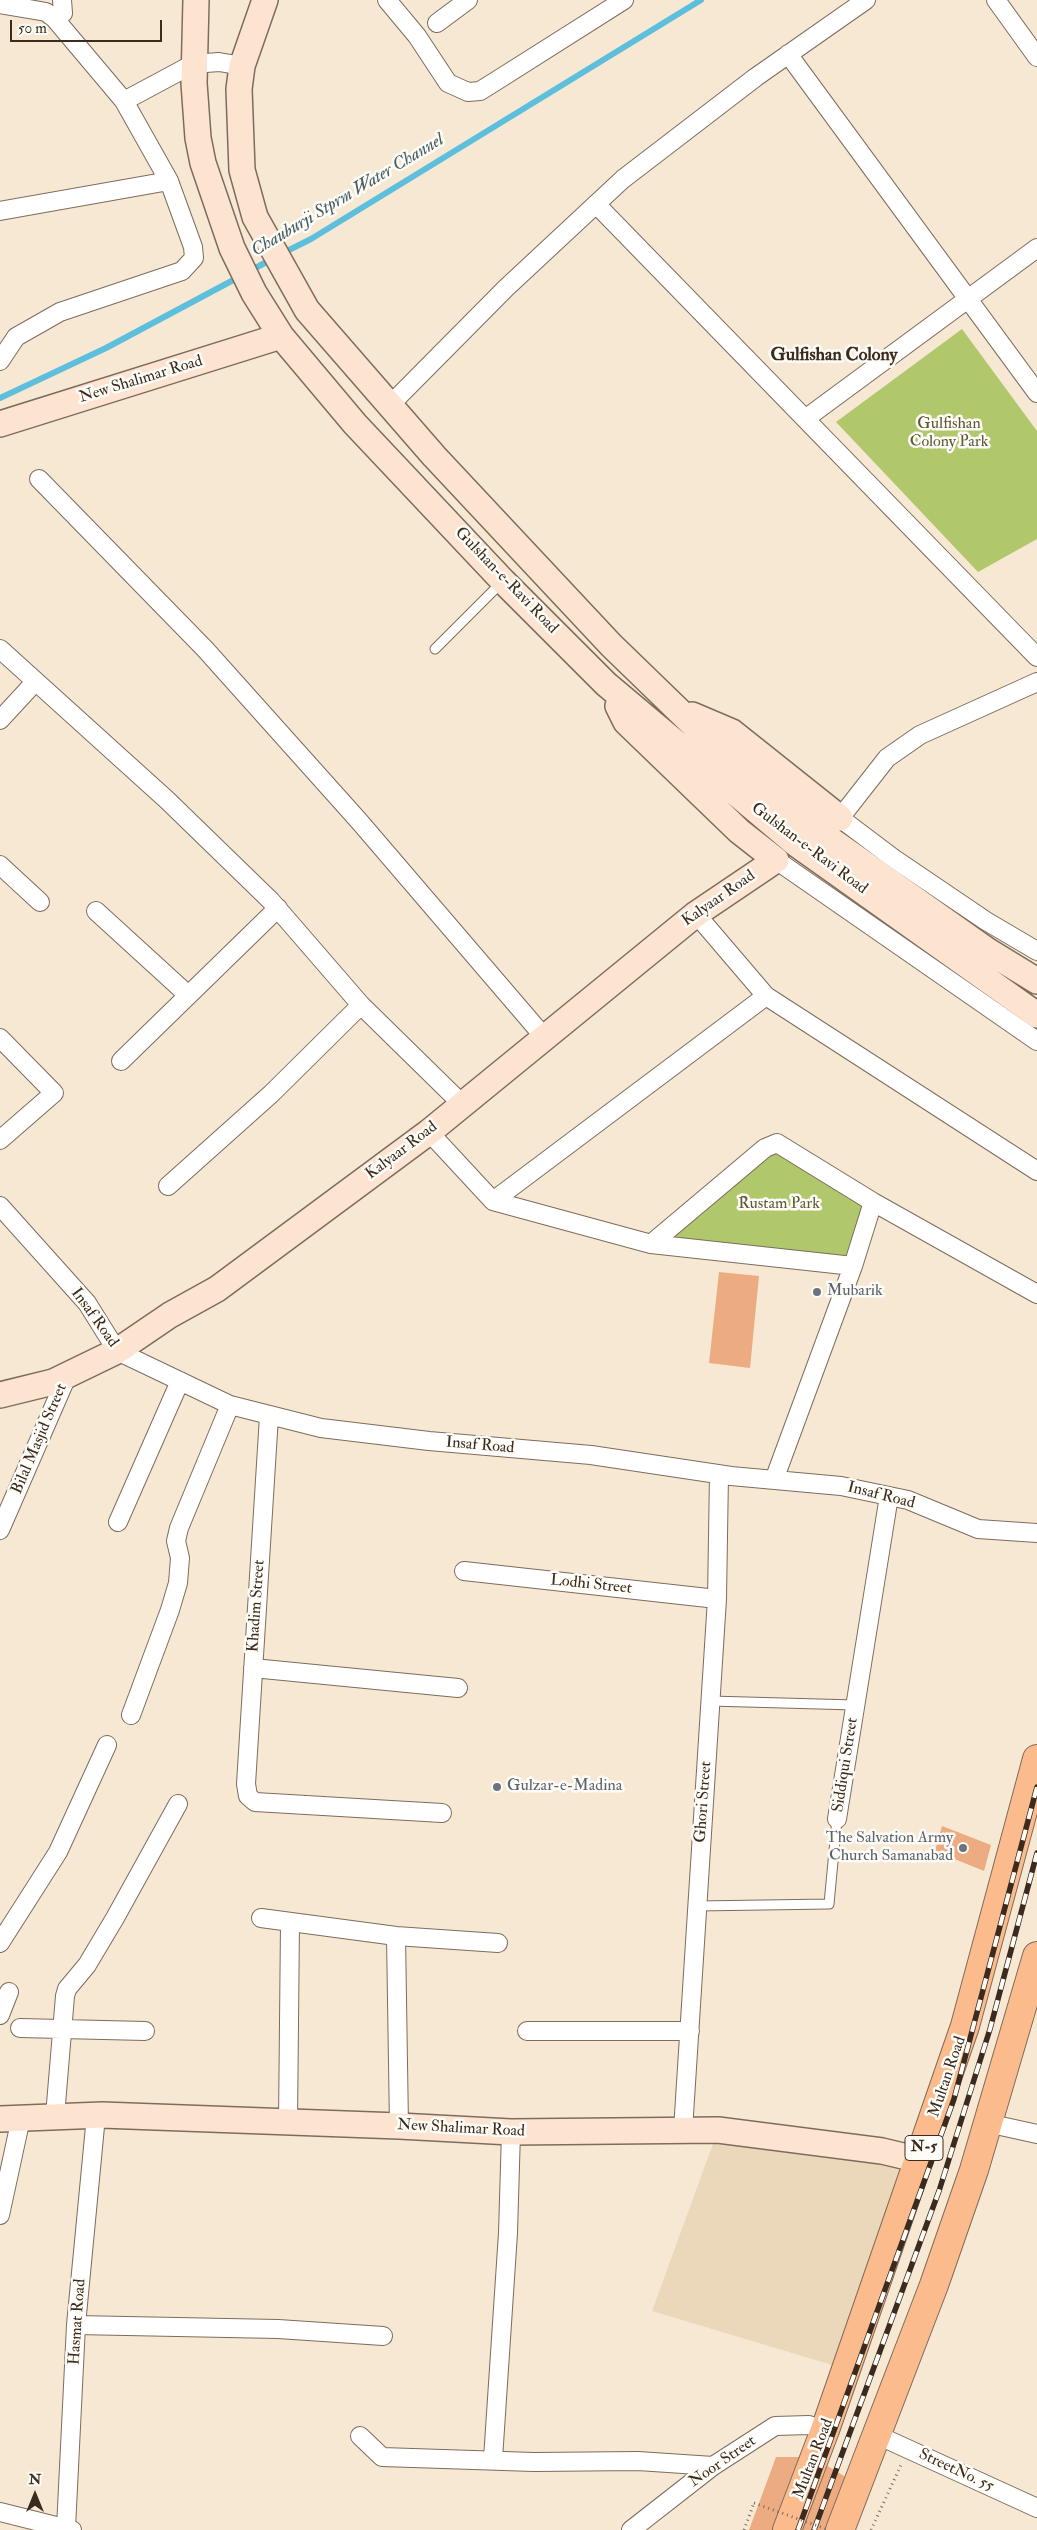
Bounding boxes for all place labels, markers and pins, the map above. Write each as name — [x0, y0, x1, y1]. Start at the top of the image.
place label: Mubarik — [827, 1282, 883, 1302]
marker: Mubarik — [811, 1286, 823, 1298]
place label: Gulzar-e-Madina — [507, 1777, 622, 1797]
marker: Gulzar-e-Madina — [491, 1781, 503, 1793]
place label: The Salvation Army Church Samanabad — [826, 1829, 953, 1867]
marker: The Salvation Army Church Samanabad — [957, 1842, 969, 1854]

